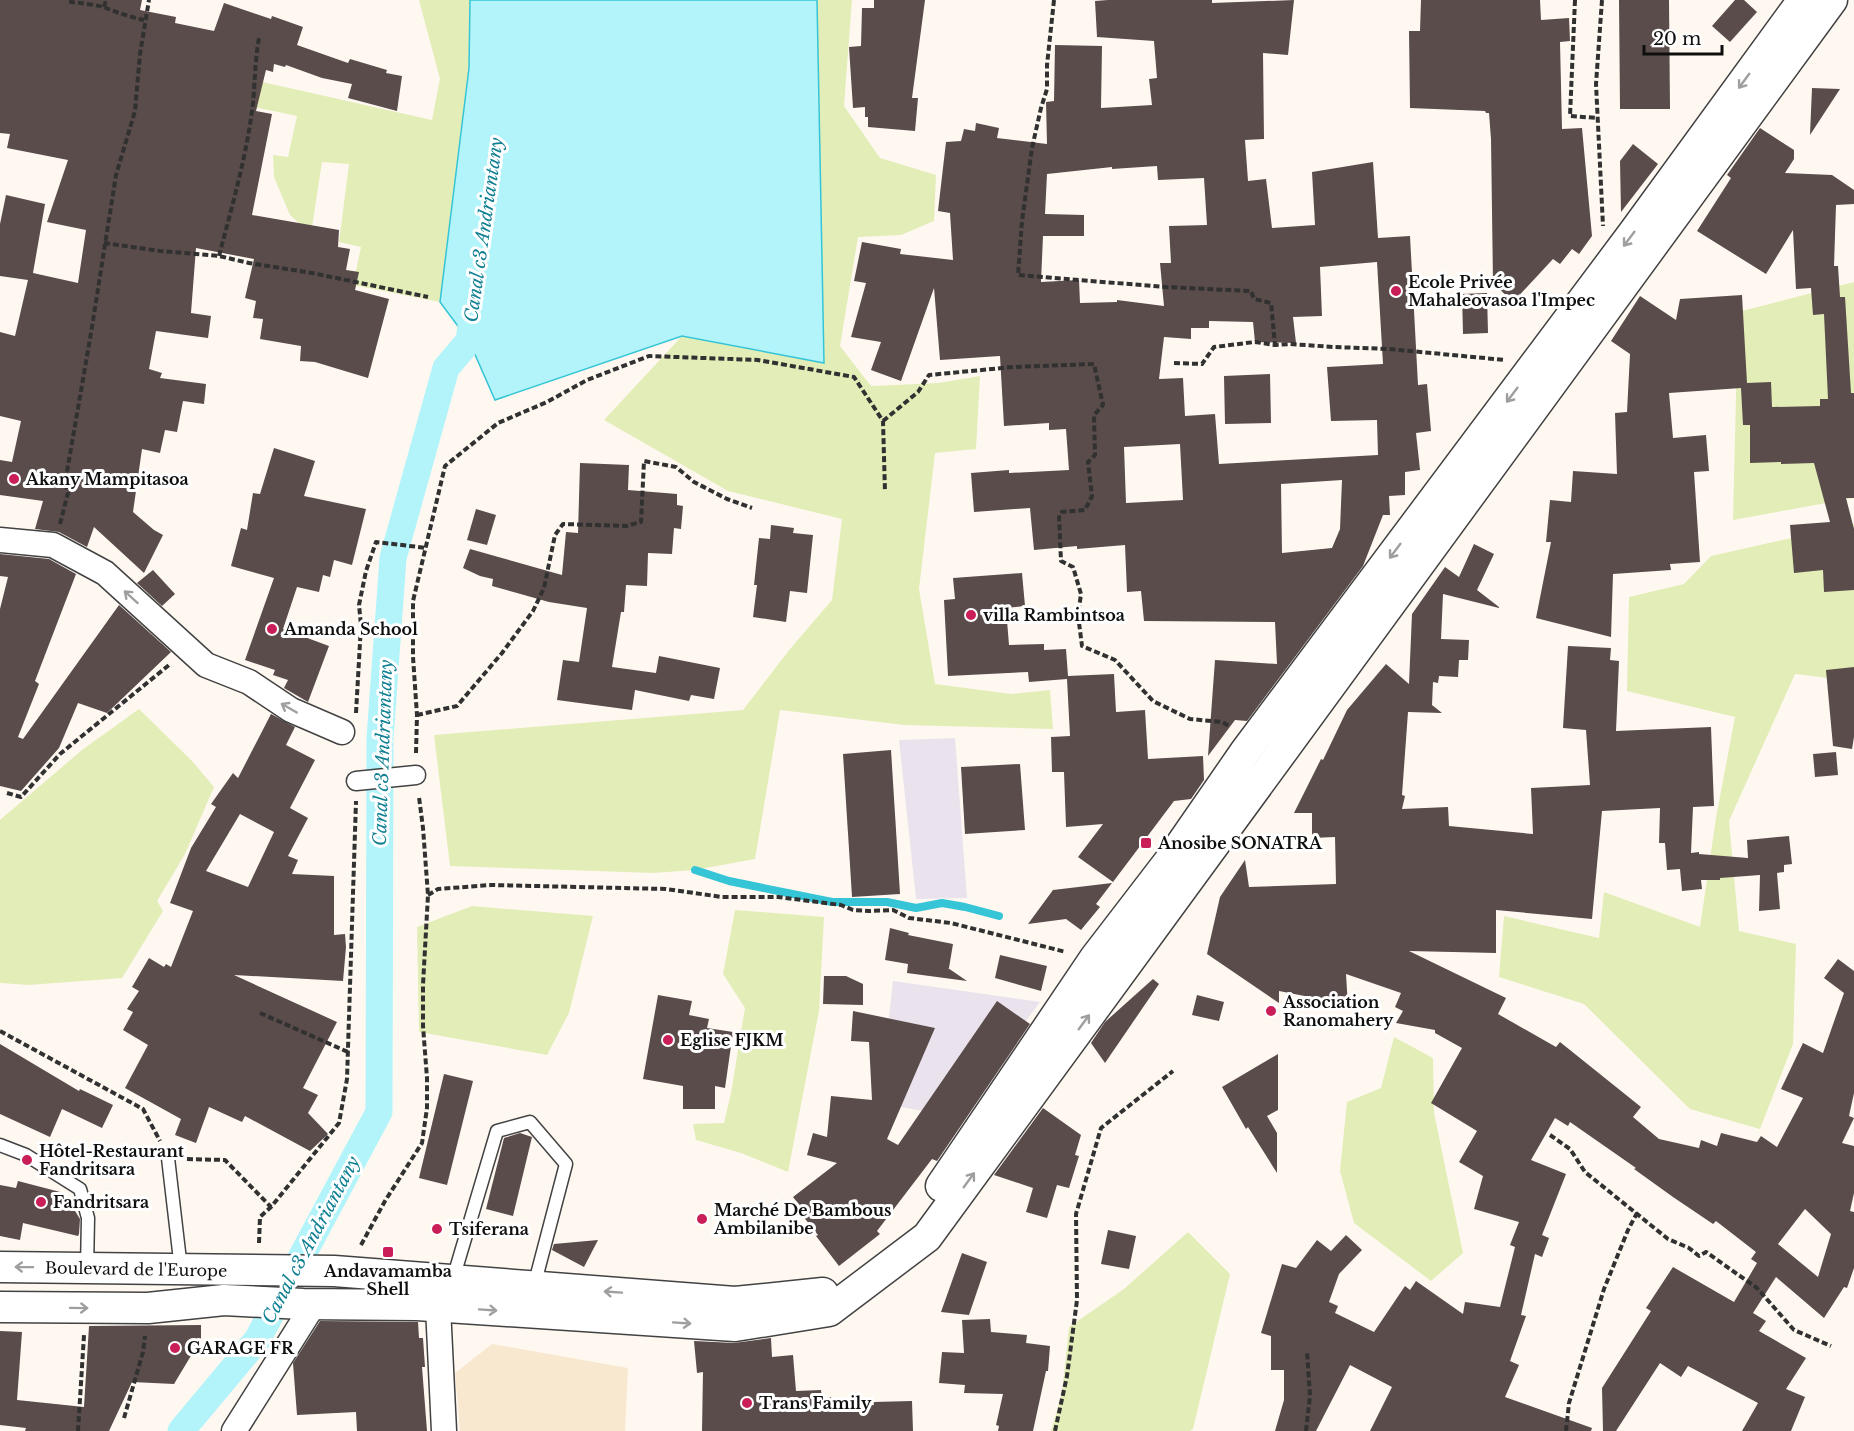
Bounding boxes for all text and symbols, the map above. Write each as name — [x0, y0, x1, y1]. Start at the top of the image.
scale bar — [1644, 18, 1722, 56]
text: 20 m — [1653, 28, 1701, 50]
one-way arrow — [1737, 73, 1750, 89]
water label: Canal c3 Andriantany — [460, 135, 508, 324]
one-way arrow — [1622, 230, 1635, 246]
place label: Ecole Privée Mahaleovasoa l'Impec — [1408, 272, 1595, 310]
marker: Ecole Privée Mahaleovasoa l'Impec — [1389, 284, 1403, 298]
one-way arrow — [1506, 387, 1519, 403]
place label: Akany Mampitasoa — [25, 469, 189, 489]
marker: Akany Mampitasoa — [7, 472, 21, 486]
one-way arrow — [1389, 543, 1402, 559]
one-way arrow — [123, 590, 138, 604]
place label: villa Rambintsoa — [983, 605, 1125, 625]
marker: villa Rambintsoa — [964, 608, 978, 622]
place label: Amanda School — [283, 619, 418, 639]
marker: Amanda School — [265, 622, 279, 636]
water label: Canal c3 Andriantany — [369, 659, 397, 847]
one-way arrow — [281, 701, 298, 713]
place label: Anosibe SONATRA — [1157, 833, 1323, 853]
marker: Anosibe SONATRA — [1139, 836, 1153, 850]
place label: Association Ranomahery — [1282, 992, 1394, 1030]
marker: Association Ranomahery — [1264, 1004, 1278, 1018]
one-way arrow — [1078, 1015, 1090, 1031]
place label: Eglise FJKM — [680, 1030, 784, 1050]
marker: Eglise FJKM — [661, 1033, 675, 1047]
place label: Hôtel-Restaurant Fandritsara — [39, 1141, 185, 1179]
water label: Canal c3 Andriantany — [258, 1152, 365, 1327]
marker: Hôtel-Restaurant Fandritsara — [20, 1153, 34, 1167]
one-way arrow — [963, 1172, 975, 1188]
place label: Fandritsara — [53, 1192, 149, 1212]
marker: Fandritsara — [34, 1195, 48, 1209]
place label: Marché De Bambous Ambilanibe — [713, 1200, 892, 1238]
marker: Marché De Bambous Ambilanibe — [695, 1212, 709, 1226]
place label: Tsiferana — [449, 1219, 529, 1239]
marker: Tsiferana — [430, 1222, 444, 1236]
marker: Andavamamba Shell — [381, 1245, 395, 1259]
street label: Boulevard de l'Europe — [45, 1257, 227, 1281]
one-way arrow — [15, 1261, 35, 1273]
place label: Andavamamba Shell — [323, 1261, 452, 1299]
one-way arrow — [604, 1287, 624, 1298]
one-way arrow — [69, 1302, 89, 1313]
one-way arrow — [477, 1305, 497, 1316]
one-way arrow — [672, 1317, 692, 1328]
place label: GARAGE FR — [187, 1338, 295, 1358]
marker: GARAGE FR — [168, 1341, 182, 1355]
place label: Trans Family — [759, 1393, 872, 1413]
marker: Trans Family — [740, 1396, 754, 1410]

